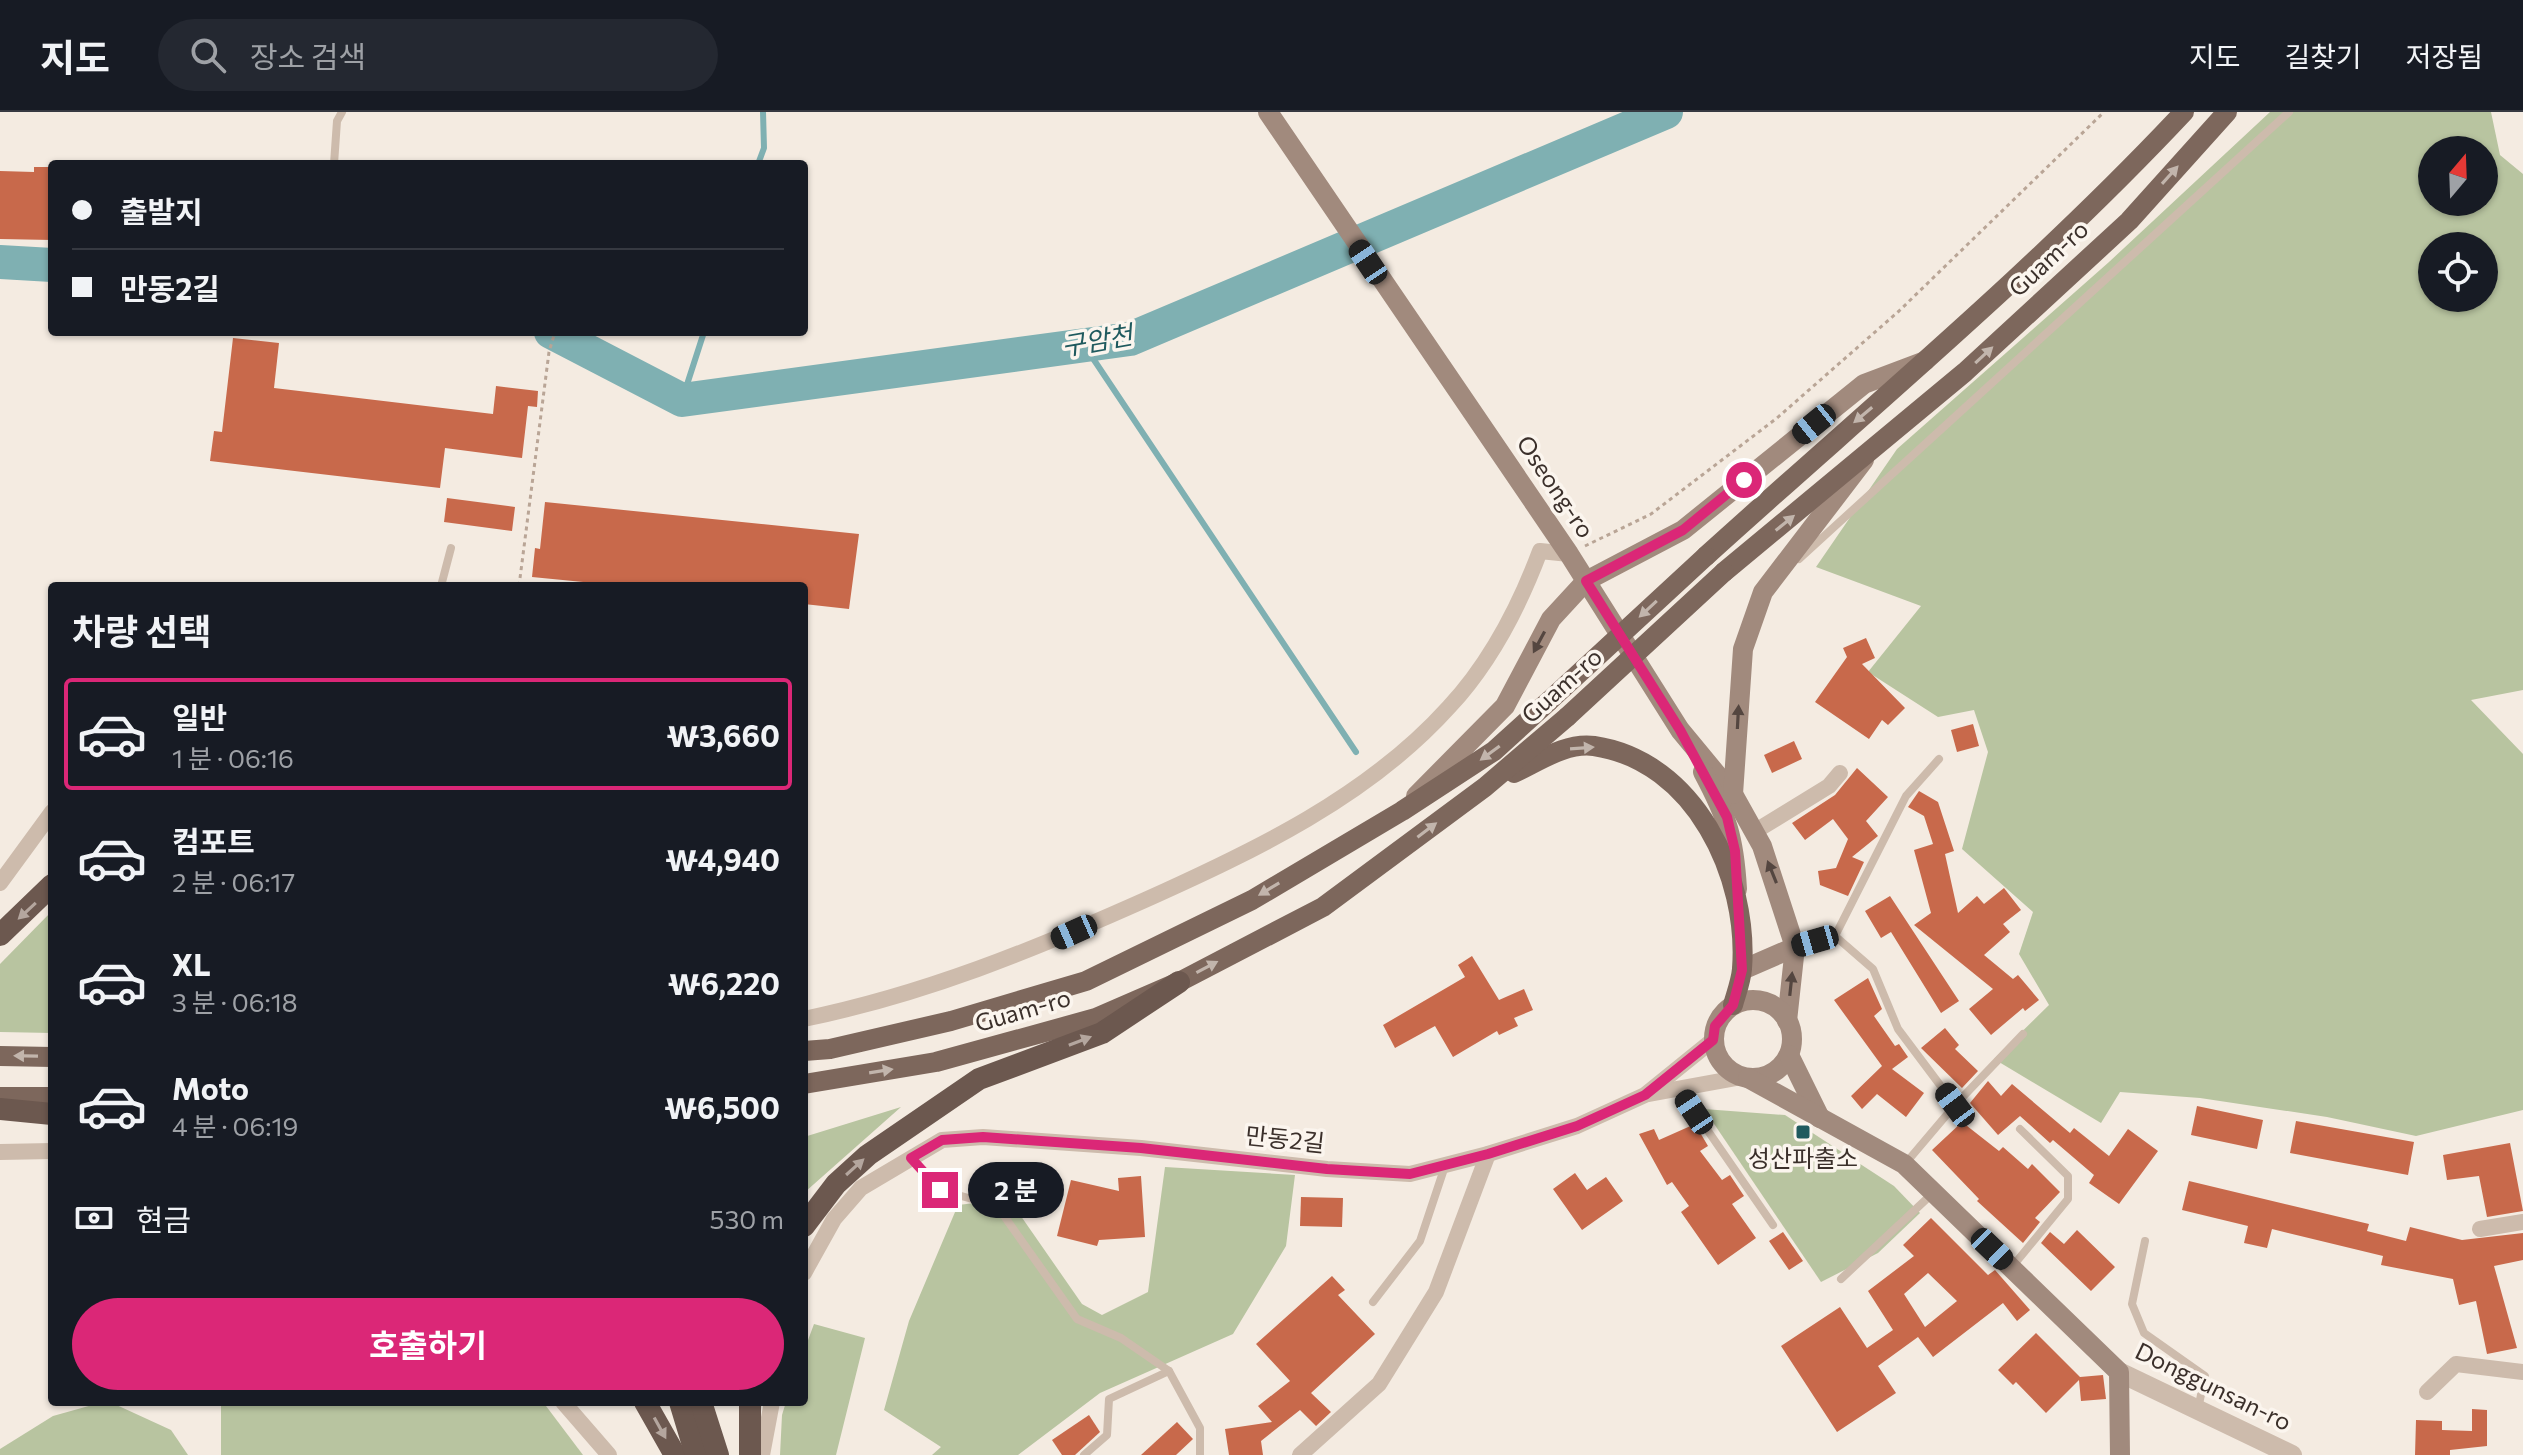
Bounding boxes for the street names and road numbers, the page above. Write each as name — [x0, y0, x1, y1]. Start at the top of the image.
street label: Guam-ro — [2002, 214, 2094, 302]
street label: Oseong-ro — [1511, 429, 1601, 543]
street label: Guam-ro — [1515, 641, 1607, 729]
street label: Guam-ro — [971, 982, 1074, 1037]
street label: 만동2길 — [1244, 1120, 1326, 1157]
street label: Donggunsan-ro — [2131, 1335, 2296, 1436]

